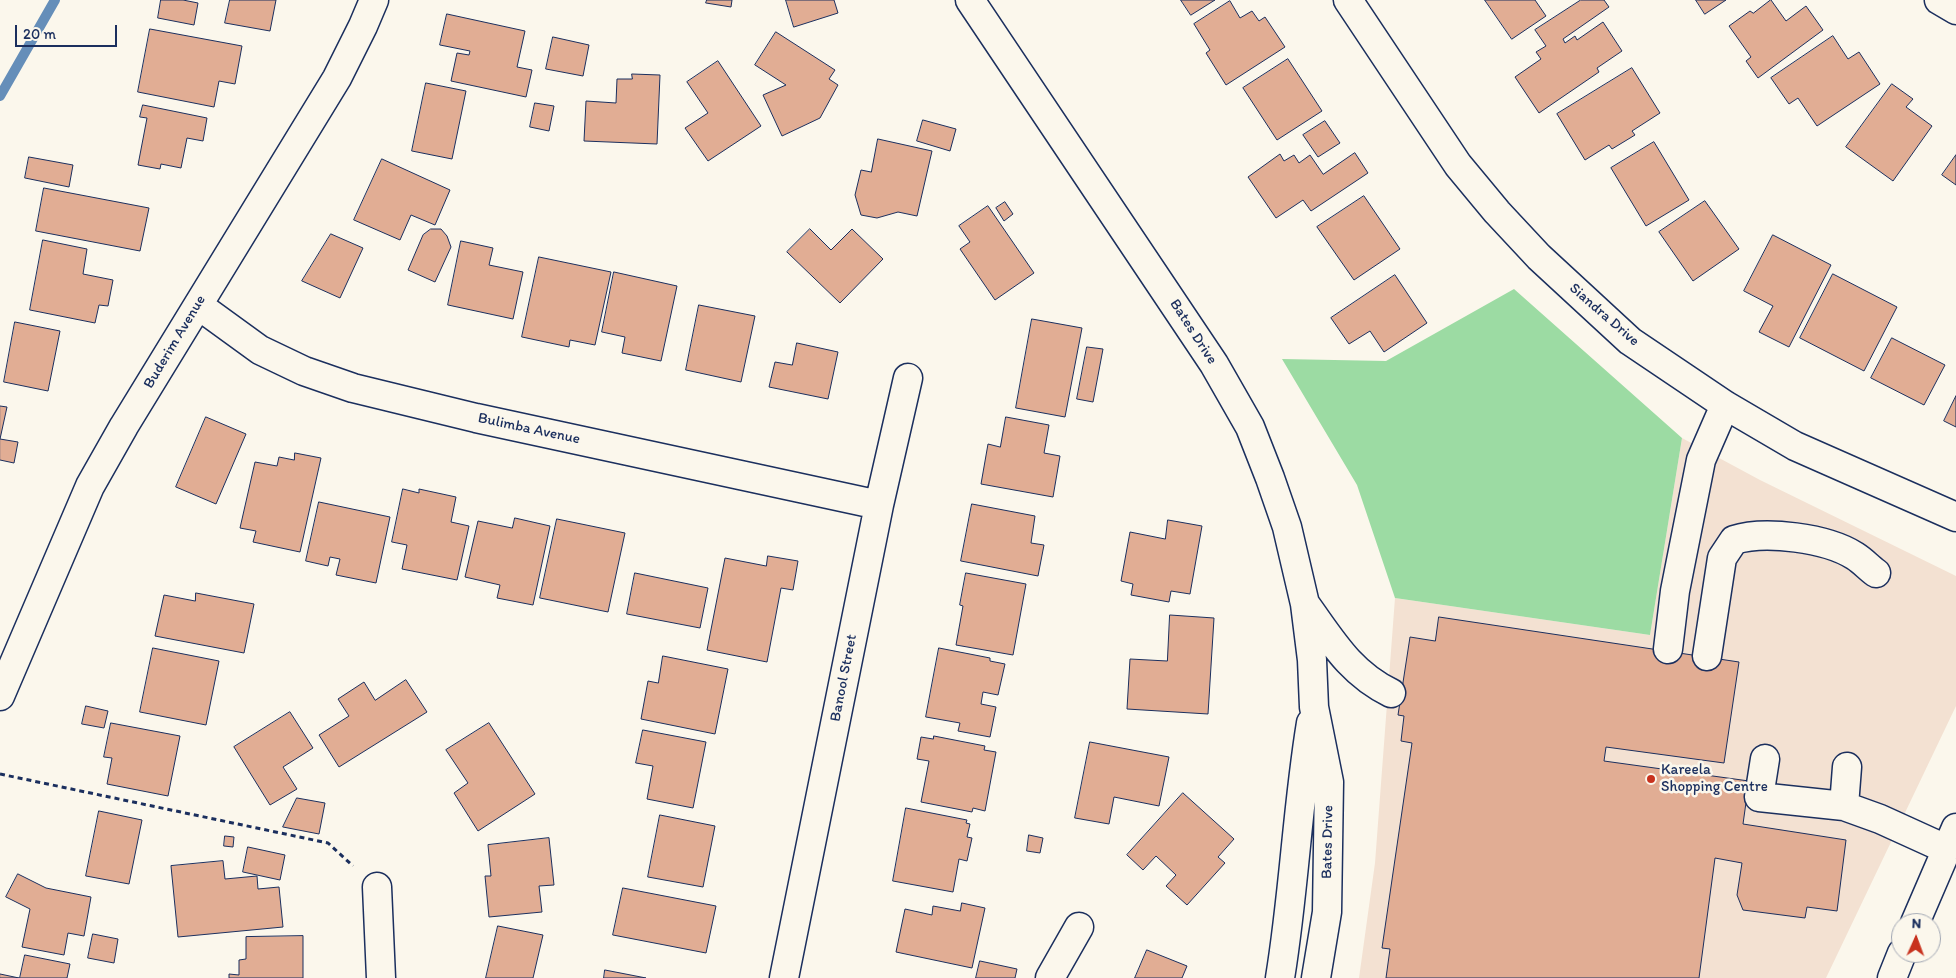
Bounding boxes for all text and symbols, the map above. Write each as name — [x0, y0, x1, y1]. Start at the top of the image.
scale bar — [18, 15, 120, 47]
text: 20 m — [23, 25, 56, 43]
street label: Siandra Drive — [1565, 280, 1643, 350]
street label: Buderim Avenue — [140, 292, 210, 392]
street label: Bates Drive — [1165, 296, 1221, 368]
street label: Bulimba Avenue — [476, 409, 582, 449]
street label: Banool Street — [827, 633, 861, 723]
place label: Kareela Shopping Centre — [1661, 761, 1768, 796]
marker: Kareela Shopping Centre — [1645, 773, 1657, 785]
street label: Bates Drive — [1318, 805, 1338, 879]
north arrow — [1891, 913, 1941, 963]
text: N — [1911, 915, 1922, 932]

